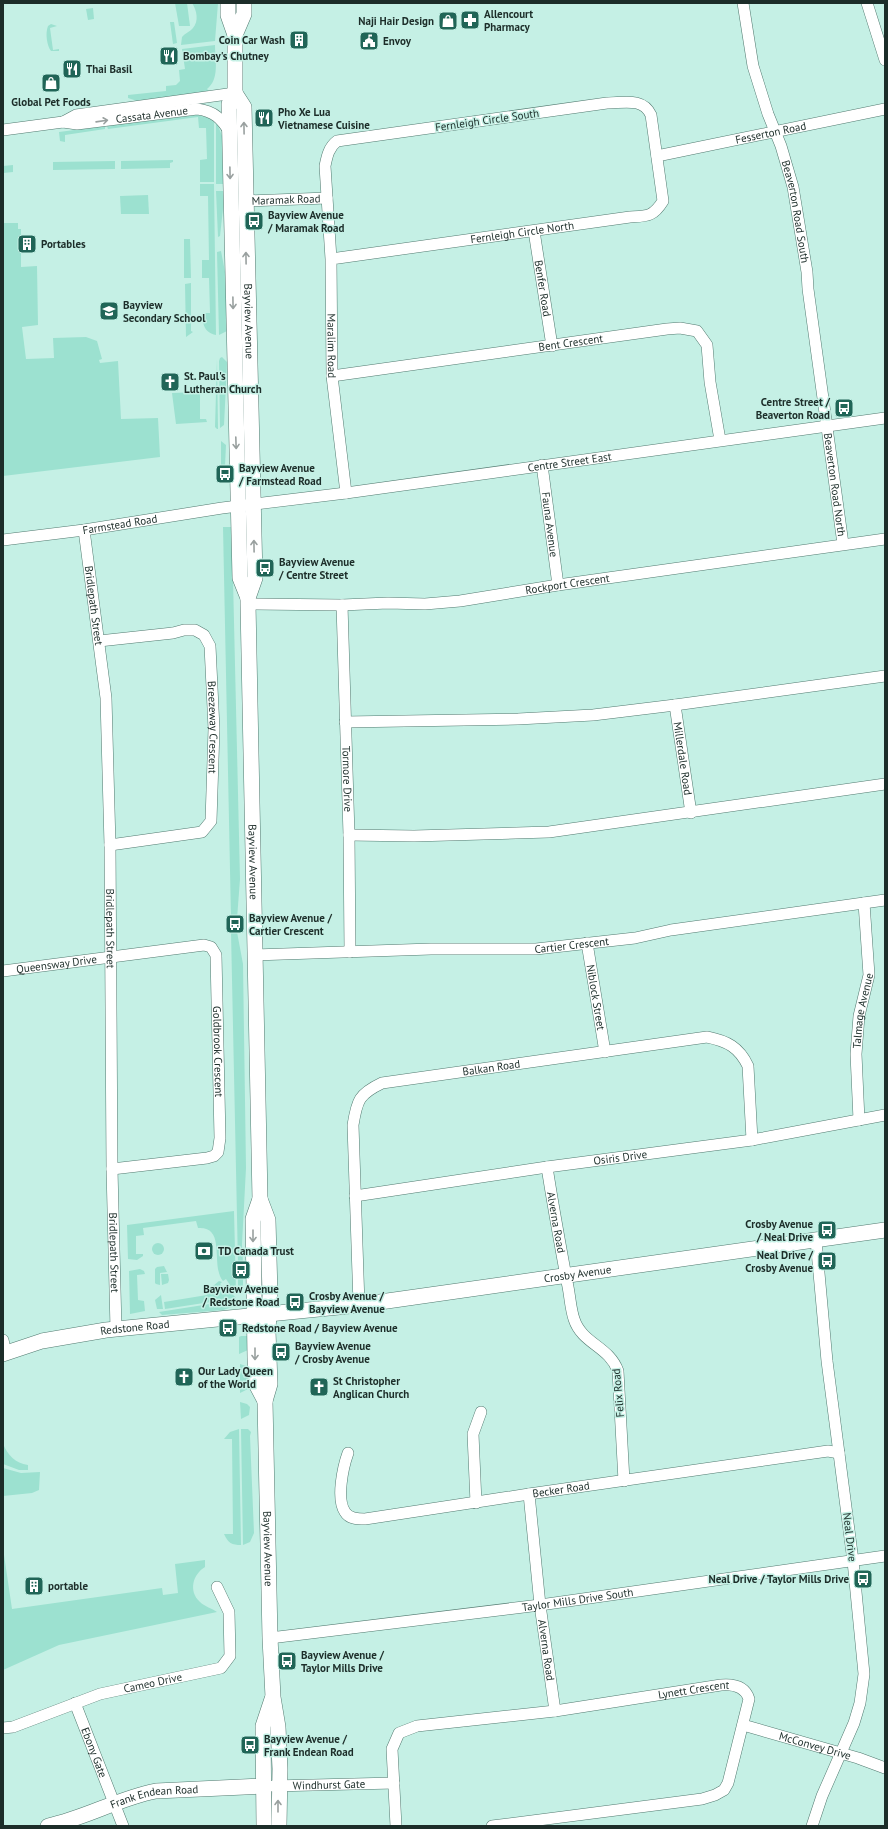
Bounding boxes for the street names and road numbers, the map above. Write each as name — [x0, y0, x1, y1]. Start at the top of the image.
street label: Cassata Avenue — [115, 103, 189, 126]
street label: Fernleigh Circle South — [434, 106, 540, 134]
street label: Fesserton Road — [734, 118, 807, 147]
street label: Beaverton Road South — [779, 159, 812, 264]
street label: Maramak Road — [251, 191, 321, 208]
street label: Fernleigh Circle North — [469, 218, 575, 246]
street label: Benfer Road — [532, 259, 554, 318]
street label: Bayview Avenue — [241, 283, 257, 360]
street label: Maralim Road — [324, 313, 339, 378]
street label: Bent Crescent — [538, 331, 604, 354]
street label: Beaverton Road North — [821, 432, 849, 537]
street label: Centre Street East — [527, 449, 613, 475]
street label: Fauna Avenue — [539, 491, 561, 558]
street label: Farmstead Road — [82, 511, 158, 537]
street label: Bridlepath Street — [82, 565, 106, 646]
street label: Rockport Crescent — [524, 571, 611, 597]
street label: Breezeway Crescent — [205, 681, 221, 774]
street label: Millerdale Road — [671, 721, 695, 796]
street label: Tormore Drive — [339, 746, 355, 813]
street label: Bayview Avenue — [245, 824, 261, 900]
street label: Bridlepath Street — [103, 888, 118, 969]
street label: Cartier Crescent — [534, 934, 610, 956]
street label: Queensway Drive — [15, 952, 98, 976]
street label: Niblock Street — [584, 963, 608, 1031]
street label: Talmage Avenue — [849, 971, 876, 1049]
street label: Goldbrook Crescent — [210, 1006, 226, 1098]
street label: Balkan Road — [462, 1057, 521, 1079]
street label: Osiris Drive — [592, 1147, 648, 1168]
street label: Alverna Road — [544, 1191, 569, 1254]
street label: Bridlepath Street — [106, 1212, 122, 1293]
street label: Crosby Avenue — [543, 1262, 613, 1286]
street label: Redstone Road — [99, 1317, 170, 1338]
street label: Felix Road — [609, 1368, 627, 1418]
street label: Becker Road — [532, 1478, 591, 1500]
street label: Bayview Avenue — [260, 1511, 276, 1587]
street label: Neal Drive — [840, 1512, 860, 1563]
street label: Taylor Mills Drive South — [521, 1585, 634, 1614]
street label: Alverna Road — [535, 1618, 558, 1682]
street label: Cameo Drive — [122, 1669, 184, 1696]
street label: Lynett Crescent — [657, 1678, 730, 1702]
street label: Ebony Gate — [78, 1725, 111, 1780]
street label: McConvey Drive — [777, 1729, 853, 1763]
street label: Windhurst Gate — [293, 1777, 366, 1793]
street label: Frank Endean Road — [108, 1782, 199, 1812]

